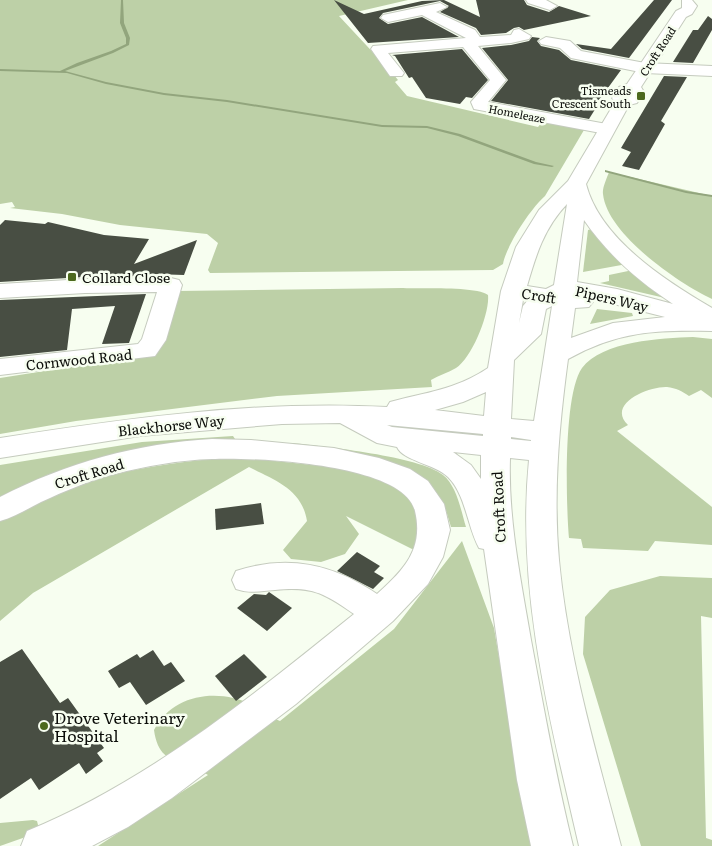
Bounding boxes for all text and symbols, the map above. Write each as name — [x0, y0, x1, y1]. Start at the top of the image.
street label: Croft Road — [635, 23, 679, 79]
place label: Tismeads Crescent South — [552, 82, 631, 111]
marker: Tismeads Crescent South — [635, 90, 647, 102]
street label: Homeleaze — [487, 100, 547, 126]
place label: Collard Close — [82, 267, 170, 287]
marker: Collard Close — [66, 271, 78, 283]
street label: Pipers Way — [573, 280, 651, 316]
street label: Croft — [520, 282, 558, 308]
street label: Cornwood Road — [25, 343, 134, 375]
street label: Blackhorse Way — [117, 409, 226, 441]
street label: Croft Road — [52, 453, 127, 493]
street label: Croft Road — [486, 470, 510, 543]
place label: Drove Veterinary Hospital — [54, 705, 186, 747]
marker: Drove Veterinary Hospital — [38, 720, 50, 732]

